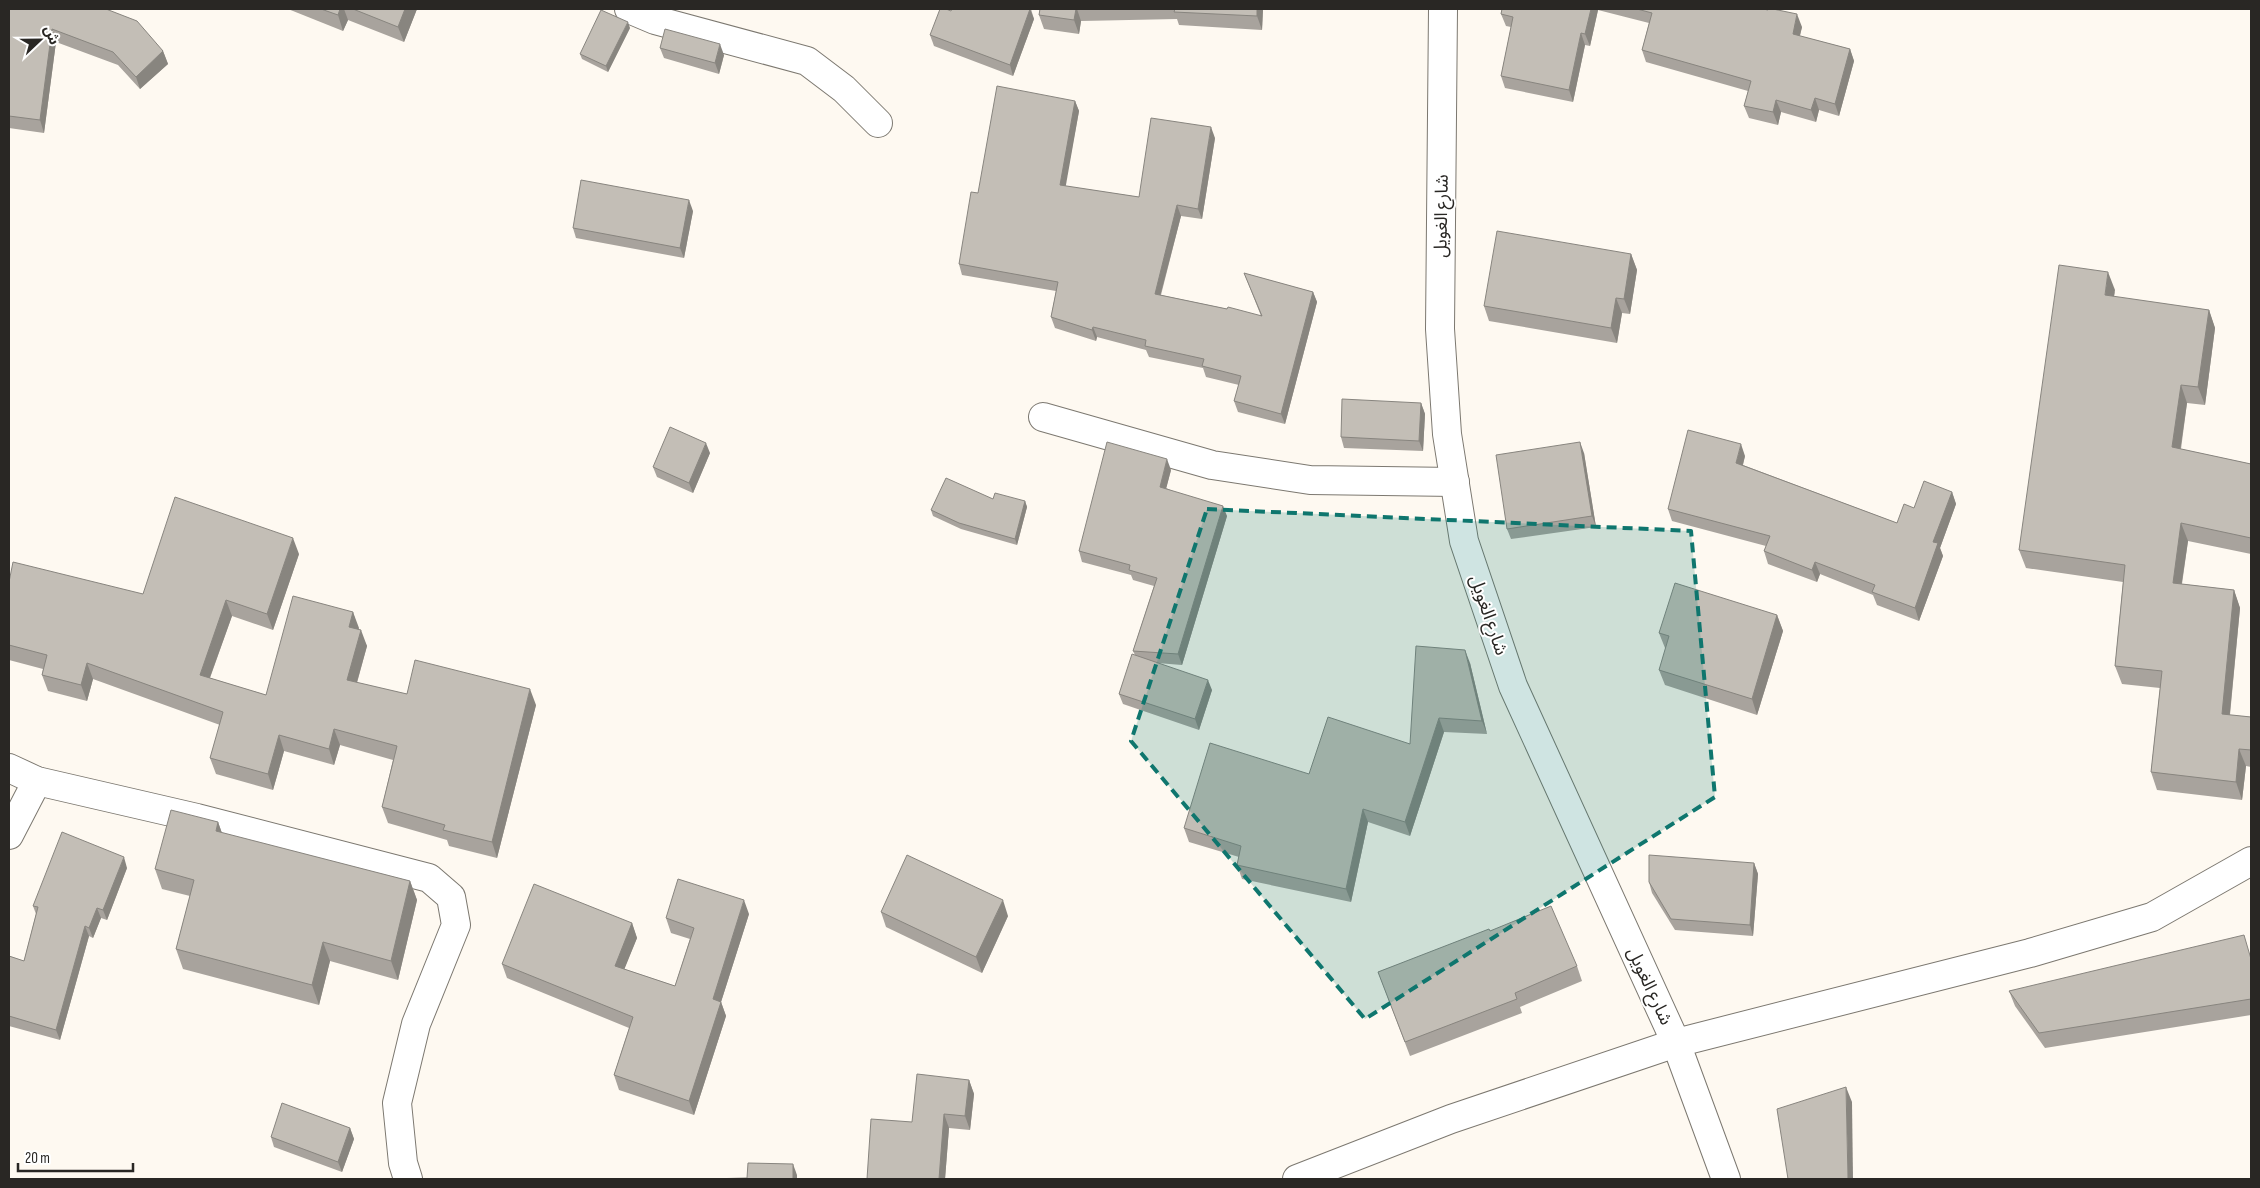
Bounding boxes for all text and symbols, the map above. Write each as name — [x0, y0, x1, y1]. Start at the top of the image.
north arrow — [15, 15, 65, 65]
text: ش — [40, 23, 63, 47]
street label: شارع الغويل — [1430, 174, 1456, 258]
street label: شارع الغويل — [1462, 572, 1512, 659]
street label: شارع الغويل — [1620, 944, 1677, 1030]
scale bar — [18, 1140, 132, 1172]
text: 20 m — [25, 1149, 50, 1168]

